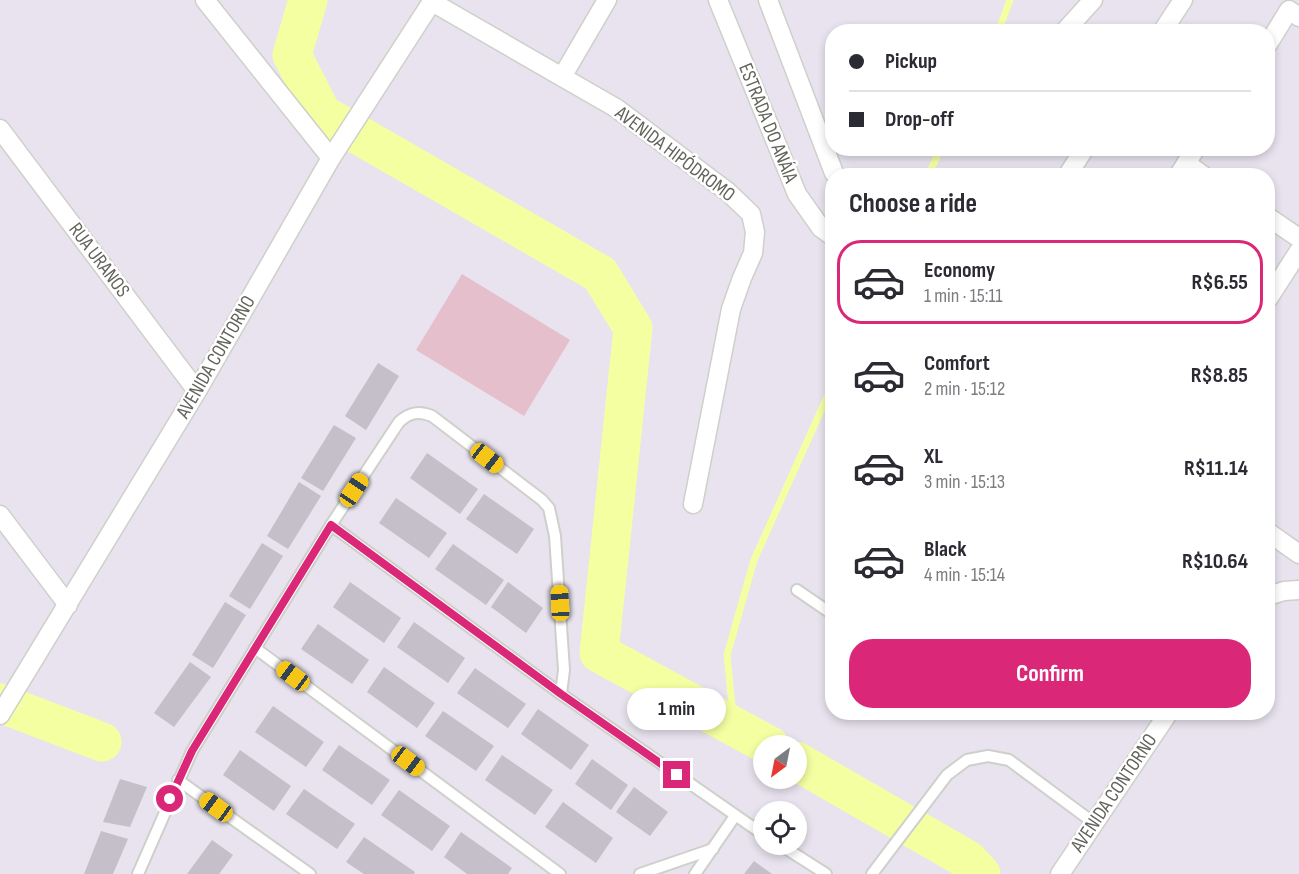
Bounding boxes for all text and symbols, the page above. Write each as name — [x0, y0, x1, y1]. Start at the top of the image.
text: Pickup — [885, 48, 937, 75]
street label: ESTRADA DO ANÁIA — [733, 60, 803, 187]
street label: AVENIDA HIPÓDROMO — [610, 101, 740, 207]
text: Drop-off — [885, 106, 954, 133]
text: Choose a ride — [849, 188, 977, 220]
street label: RUA URANOS — [63, 218, 135, 302]
icon: car — [852, 255, 906, 309]
text: Economy — [924, 257, 995, 284]
text: R$6.55 — [1192, 269, 1248, 296]
text: 1 min · 15:11 — [924, 284, 1002, 308]
street label: AVENIDA CONTORNO — [171, 292, 261, 423]
icon: car — [852, 348, 906, 402]
text: Comfort — [924, 350, 990, 377]
text: R$8.85 — [1191, 362, 1248, 389]
text: 2 min · 15:12 — [924, 377, 1005, 401]
car — [467, 440, 507, 476]
icon: car — [852, 441, 906, 495]
text: XL — [924, 443, 943, 470]
text: R$11.14 — [1184, 455, 1248, 482]
car — [336, 470, 372, 510]
text: 3 min · 15:13 — [924, 470, 1005, 494]
icon: car — [852, 534, 906, 588]
text: Black — [924, 536, 966, 563]
text: R$10.64 — [1182, 548, 1248, 575]
text: 4 min · 15:14 — [924, 563, 1005, 587]
car — [550, 585, 570, 621]
button: Confirm — [849, 639, 1251, 708]
car — [273, 658, 313, 694]
callout: 1 min — [628, 688, 726, 730]
text: 1 min — [658, 697, 695, 721]
street label: AVENIDA CONTORNO — [1065, 729, 1162, 857]
north arrow — [753, 735, 807, 789]
map controls — [753, 735, 807, 855]
car — [388, 743, 428, 779]
route end — [663, 761, 690, 788]
route start — [156, 785, 183, 812]
car — [196, 789, 236, 825]
button: locate — [753, 801, 807, 855]

